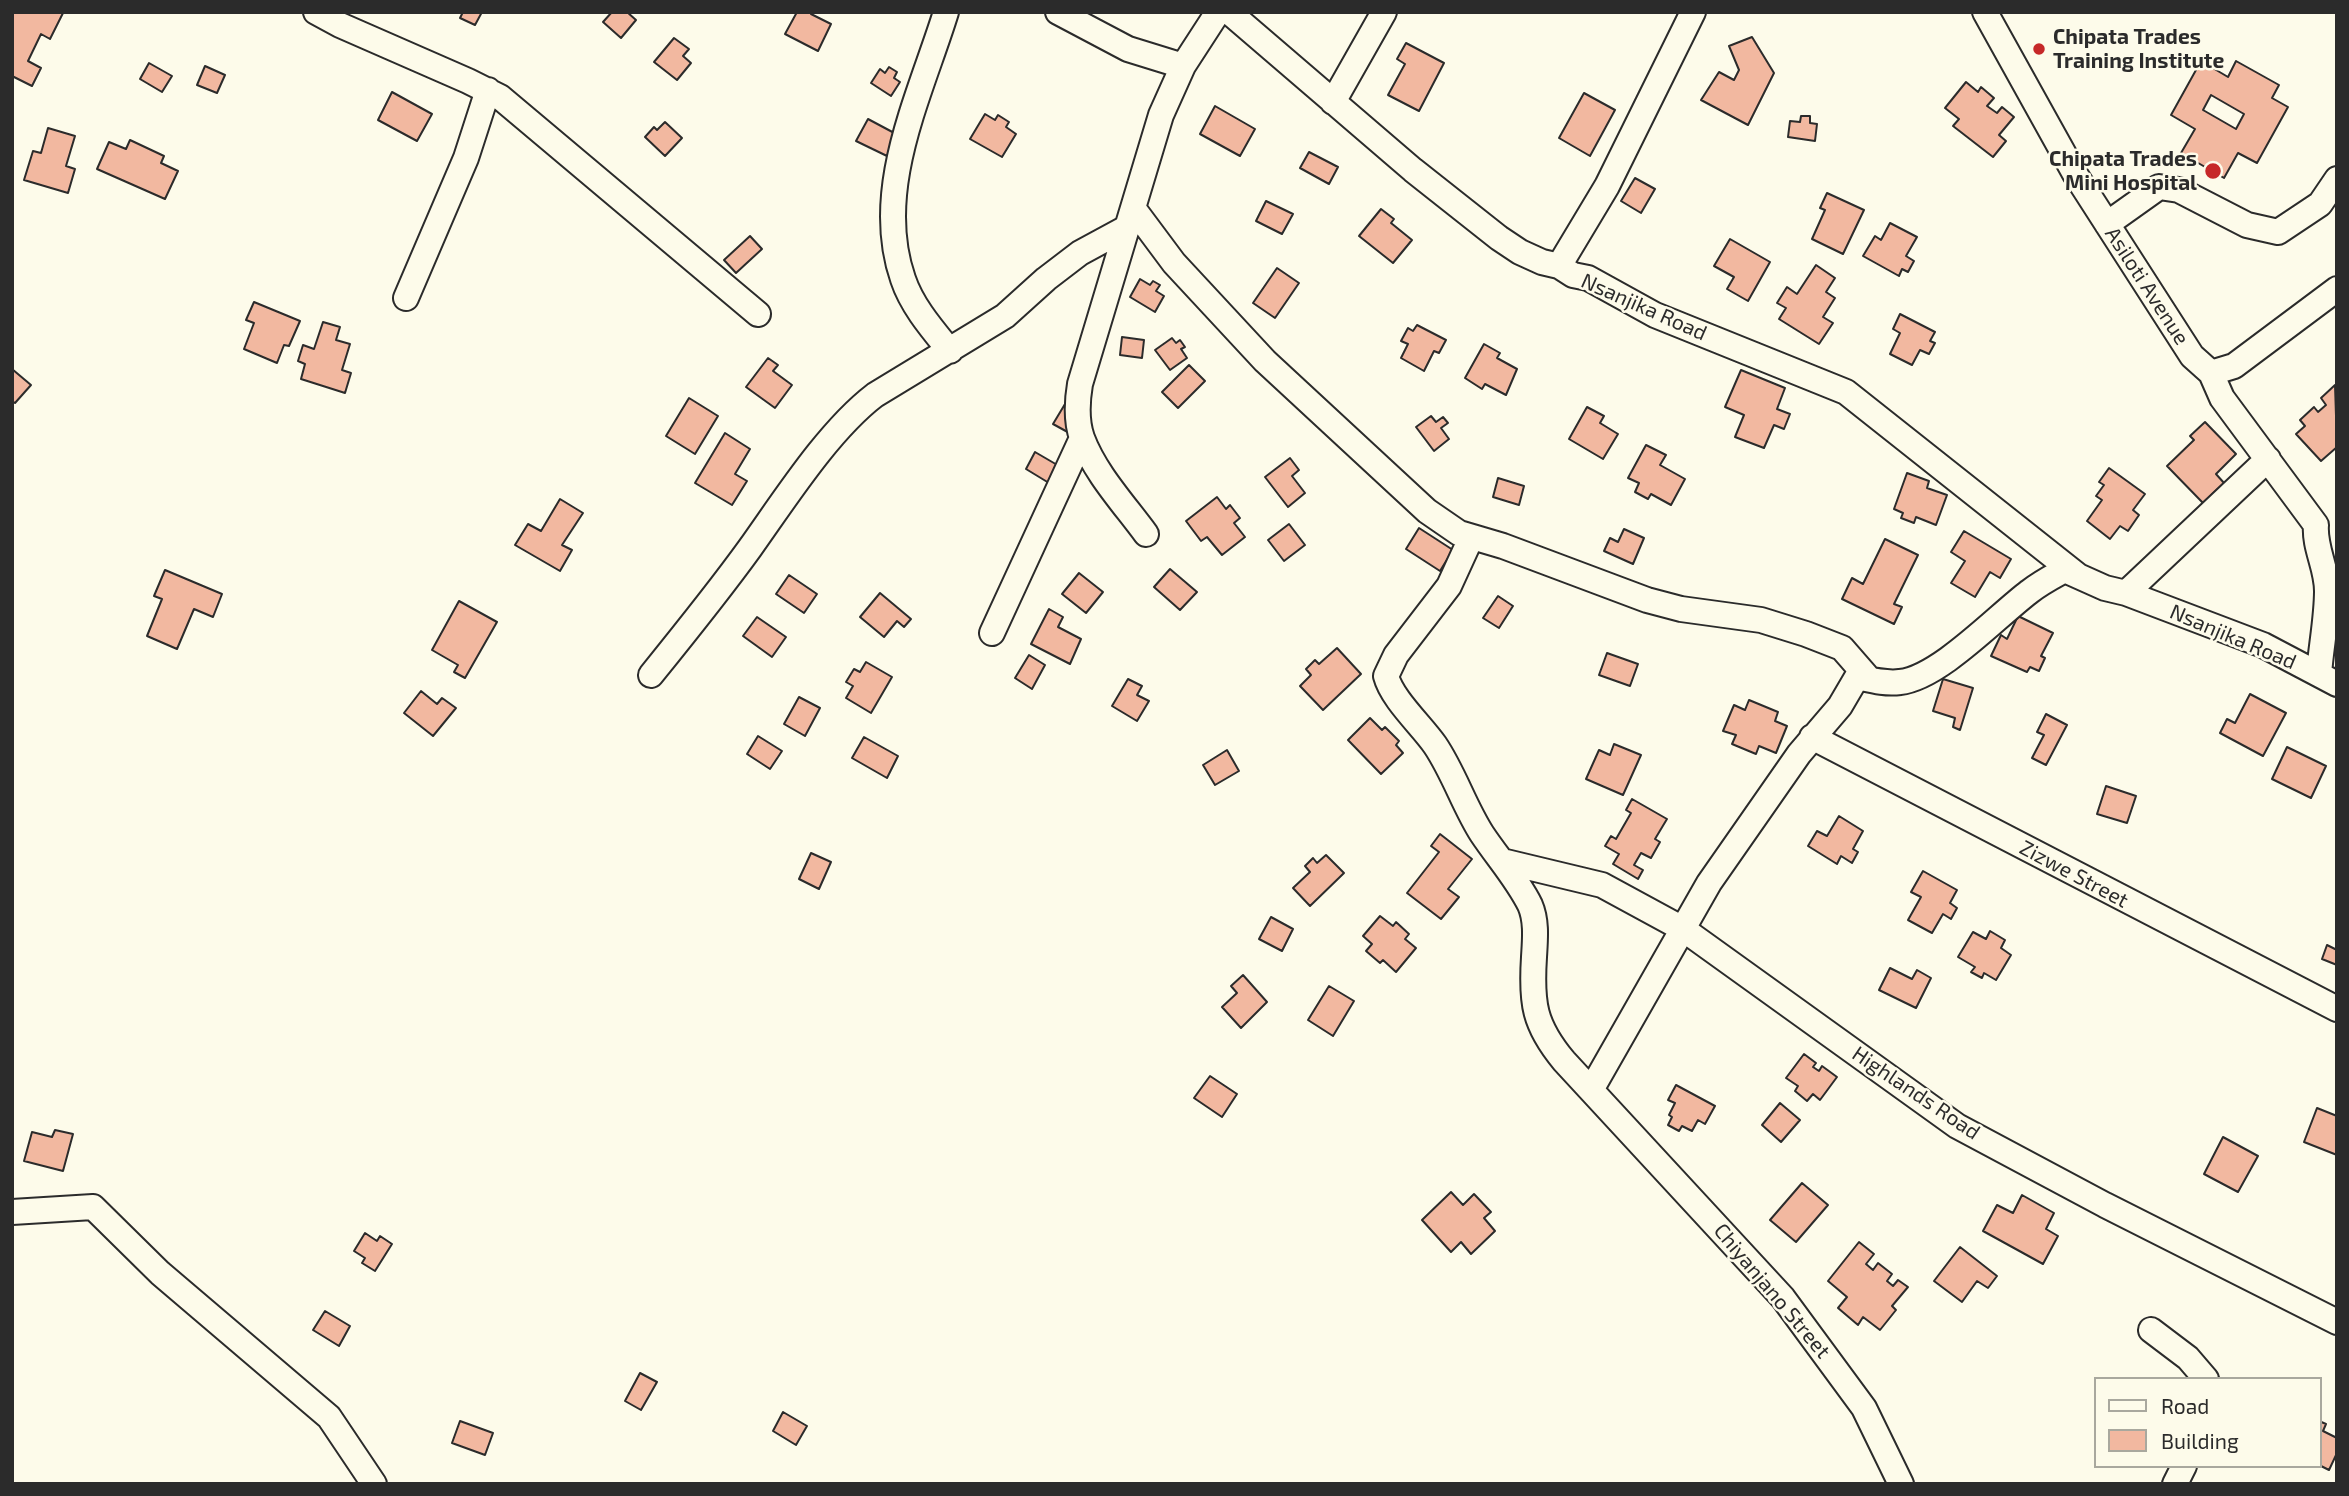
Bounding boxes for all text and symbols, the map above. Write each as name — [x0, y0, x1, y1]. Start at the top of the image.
place label: Chipata Trades Training Institute — [2053, 24, 2224, 74]
marker: Chipata Trades Training Institute — [2031, 41, 2047, 57]
place label: Chipata Trades Mini Hospital — [2049, 146, 2197, 196]
marker: Chipata Trades Mini Hospital — [2203, 161, 2223, 181]
street label: Asiloti Avenue — [2100, 222, 2194, 350]
street label: Nsanjika Road — [1577, 268, 1711, 346]
street label: Nsanjika Road — [2166, 599, 2300, 675]
street label: Zizwe Street — [2015, 835, 2133, 913]
street label: Highlands Road — [1847, 1041, 1985, 1145]
street label: Chiyanjano Street — [1708, 1219, 1836, 1363]
legend — [2094, 1377, 2321, 1468]
text: Road — [2161, 1393, 2209, 1418]
text: Building — [2161, 1428, 2239, 1453]

